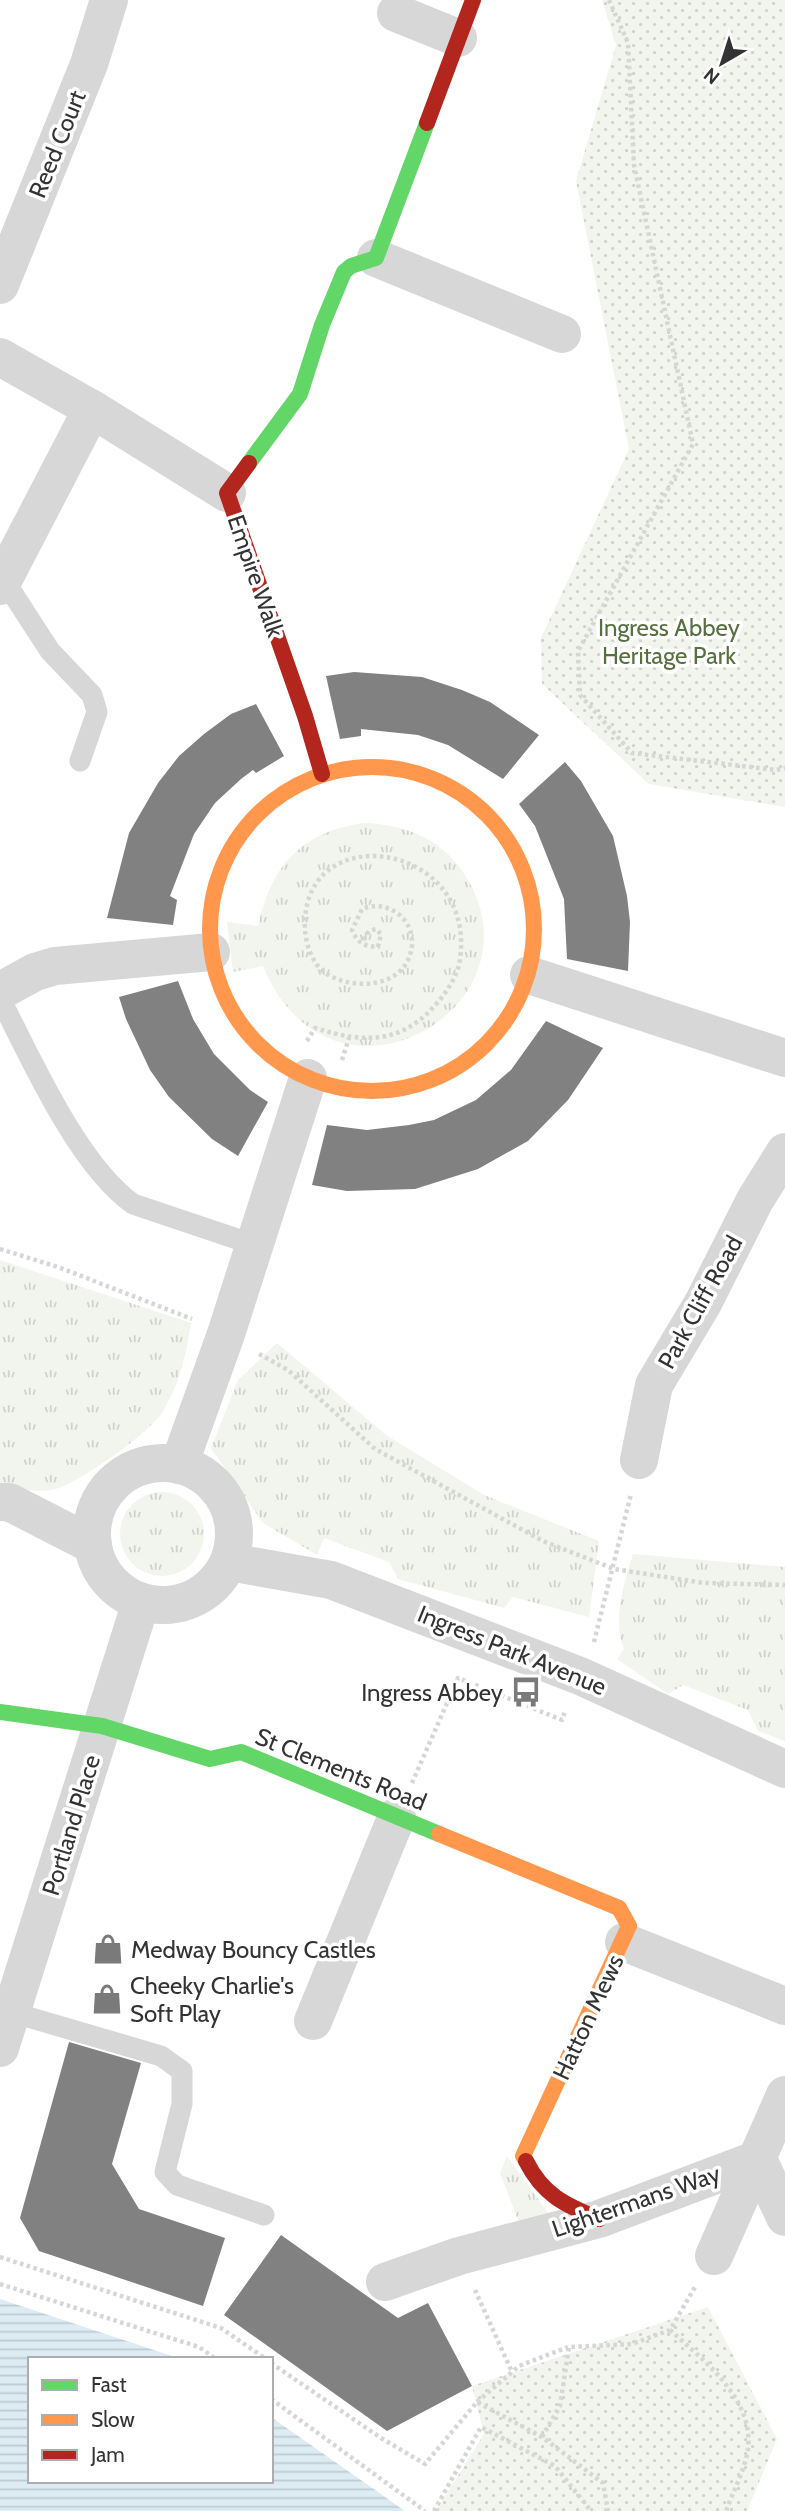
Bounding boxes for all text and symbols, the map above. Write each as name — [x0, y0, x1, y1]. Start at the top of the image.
north arrow — [687, 28, 757, 98]
text: N — [699, 63, 724, 89]
street label: Reed Court — [22, 86, 92, 202]
street label: Empire Walk — [222, 511, 290, 641]
park label: Ingress Abbey Heritage Park — [598, 613, 740, 670]
street label: Park Cliff Road — [652, 1230, 748, 1374]
street label: Ingress Park Avenue — [413, 1599, 611, 1701]
bus stop icon: Ingress Abbey — [509, 1675, 543, 1709]
place label: Ingress Abbey — [361, 1678, 503, 1707]
street label: St Clements Road — [251, 1722, 431, 1816]
street label: Portland Place — [36, 1751, 106, 1899]
shop icon: Medway Bouncy Castles — [91, 1932, 125, 1966]
place label: Medway Bouncy Castles — [131, 1935, 376, 1964]
street label: Hatton Mews — [546, 1950, 630, 2084]
place label: Cheeky Charlie's Soft Play — [130, 1971, 294, 2028]
shop icon: Cheeky Charlie's Soft Play — [90, 1982, 124, 2016]
street label: Lightermans Way — [548, 2159, 724, 2243]
legend — [28, 2357, 273, 2483]
text: Fast — [91, 2372, 127, 2397]
text: Slow — [91, 2407, 135, 2432]
text: Jam — [90, 2442, 125, 2467]

